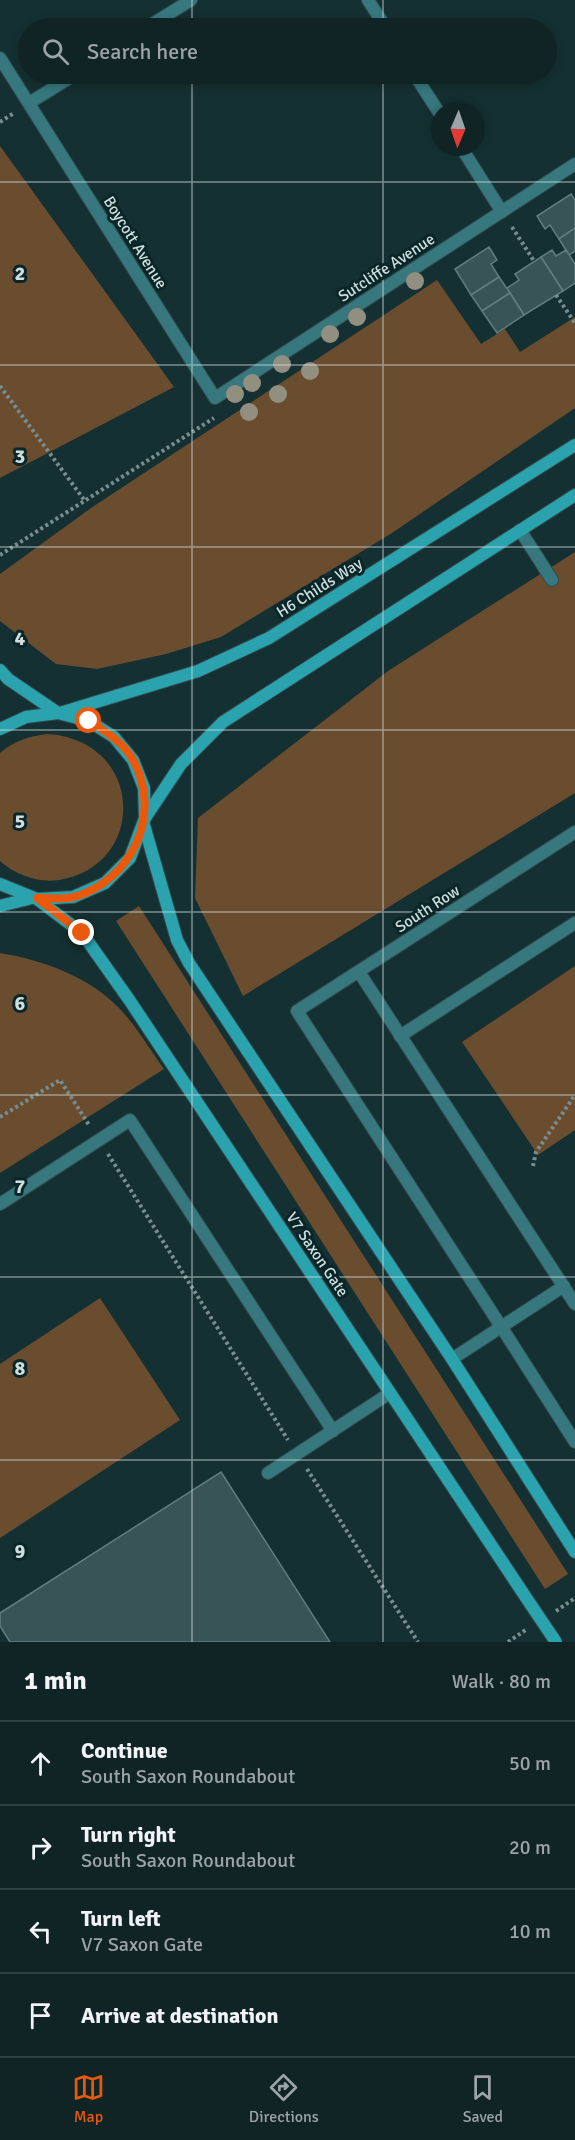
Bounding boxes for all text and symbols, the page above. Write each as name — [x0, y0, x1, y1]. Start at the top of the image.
search box — [18, 18, 557, 84]
icon: search — [39, 35, 72, 68]
text: Search here — [87, 38, 198, 65]
north arrow — [431, 102, 485, 156]
street label: Boycott Avenue — [99, 193, 172, 293]
street label: Sutcliffe Avenue — [334, 229, 439, 307]
text: 2 — [15, 261, 25, 286]
text: 3 — [15, 444, 25, 469]
street label: H6 Childs Way — [273, 553, 367, 622]
text: 4 — [15, 626, 26, 651]
route start — [75, 707, 101, 733]
text: 5 — [15, 809, 25, 834]
street label: South Row — [392, 880, 464, 937]
route end — [68, 919, 94, 945]
text: 6 — [15, 991, 26, 1016]
text: 7 — [15, 1174, 26, 1199]
street label: V7 Saxon Gate — [282, 1208, 353, 1301]
text: 8 — [15, 1356, 26, 1381]
text: 9 — [15, 1539, 26, 1564]
text: 1 min — [24, 1665, 87, 1697]
text: Walk · 80 m — [452, 1669, 551, 1694]
text: Continue — [81, 1737, 168, 1764]
icon: ahead — [24, 1747, 57, 1780]
text: 50 m — [509, 1751, 551, 1776]
text: South Saxon Roundabout — [81, 1764, 295, 1789]
text: Turn right — [81, 1821, 176, 1848]
icon: right — [24, 1831, 57, 1864]
text: 20 m — [509, 1835, 551, 1860]
text: South Saxon Roundabout — [81, 1848, 295, 1873]
text: Turn left — [81, 1905, 161, 1932]
icon: left — [24, 1915, 57, 1948]
text: 10 m — [509, 1919, 551, 1944]
text: V7 Saxon Gate — [81, 1932, 203, 1957]
icon: arrive — [24, 1999, 57, 2032]
text: Arrive at destination — [81, 2002, 278, 2029]
tab: Map — [72, 2071, 105, 2127]
tab: Directions — [249, 2071, 319, 2127]
tab: Saved — [463, 2071, 503, 2127]

